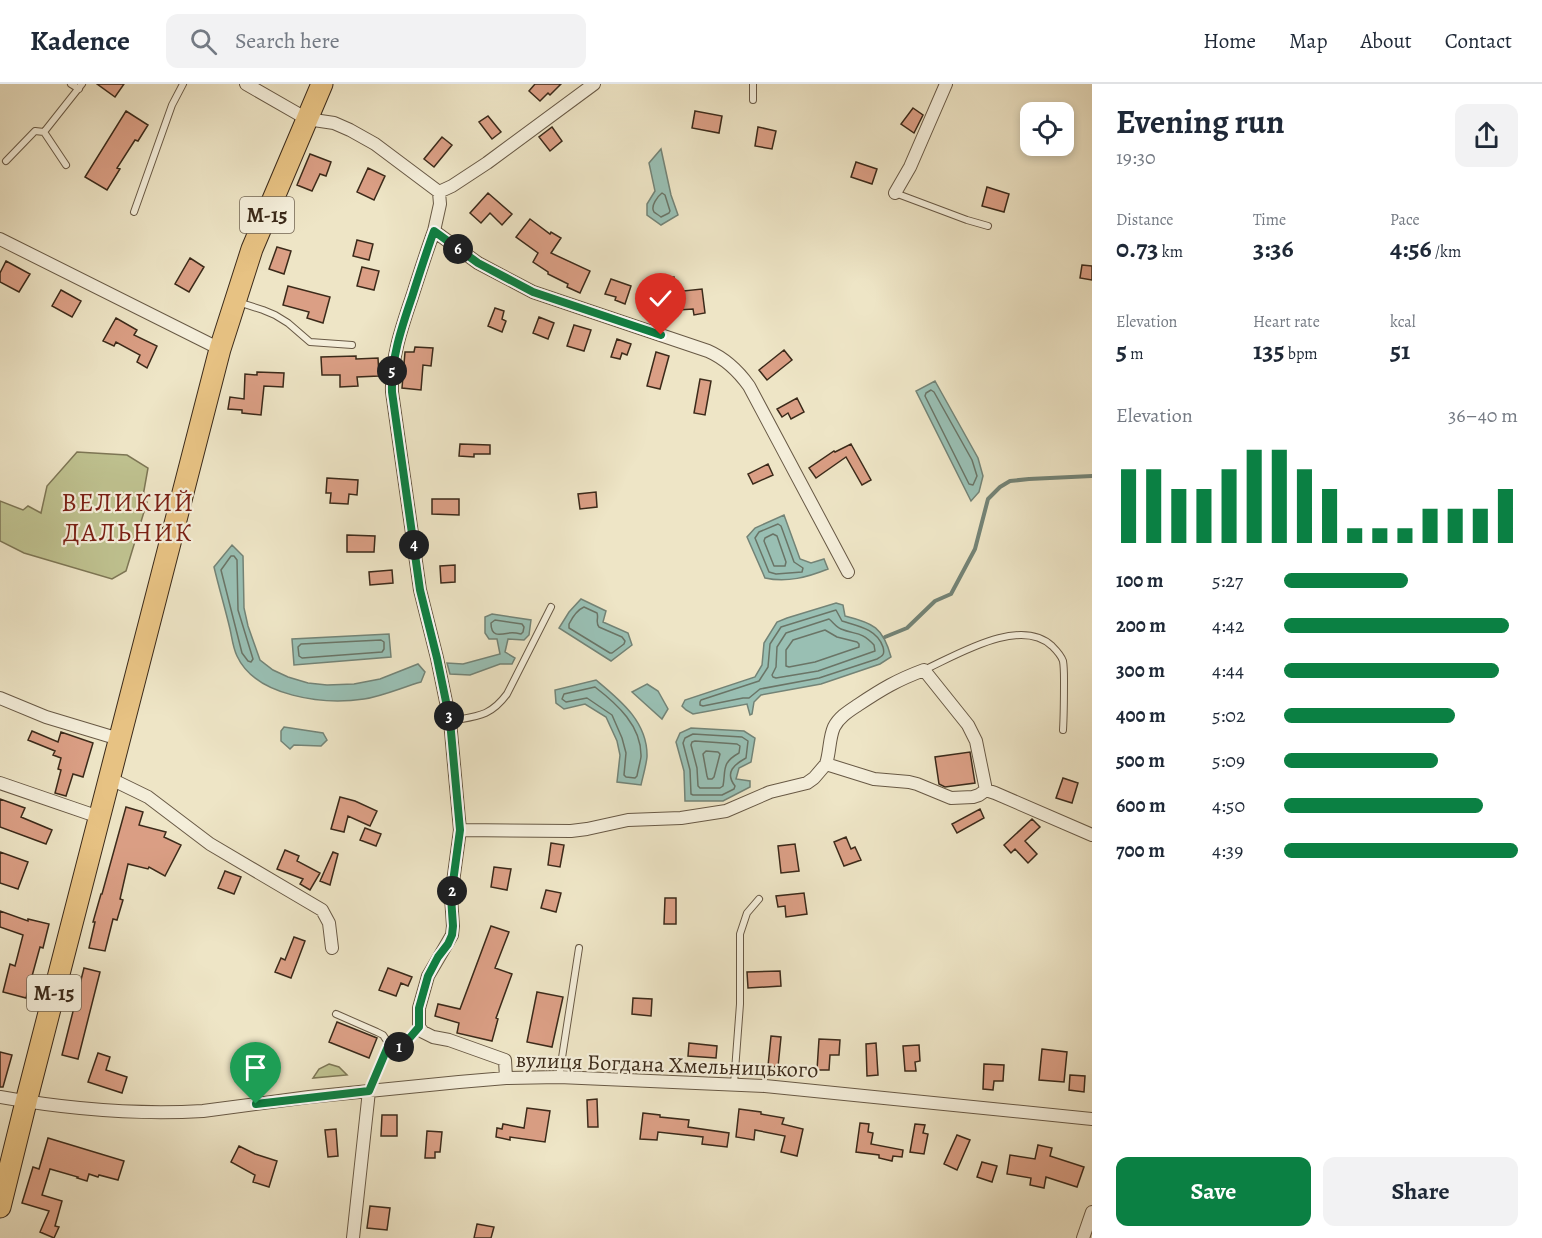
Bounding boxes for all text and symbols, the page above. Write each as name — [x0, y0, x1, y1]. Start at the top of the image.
search box — [166, 14, 586, 68]
text: Kadence — [30, 22, 130, 60]
icon: search — [187, 25, 220, 58]
text: Search here — [235, 26, 340, 56]
text: Home — [1203, 27, 1256, 55]
text: Map — [1289, 27, 1327, 55]
text: About — [1360, 27, 1412, 55]
text: Contact — [1445, 27, 1512, 55]
text: Evening run — [1116, 99, 1285, 144]
map controls — [1020, 102, 1074, 156]
button: locate — [1020, 102, 1074, 156]
button: share — [1455, 104, 1518, 167]
text: 19:30 — [1116, 144, 1156, 171]
road number: М-15 — [240, 197, 294, 233]
text: Distance — [1116, 209, 1173, 231]
text: Time — [1253, 209, 1286, 231]
text: Pace — [1390, 209, 1420, 231]
text: 0.73 — [1116, 231, 1159, 266]
text: 3:36 — [1253, 231, 1294, 266]
text: 4:56 — [1390, 231, 1432, 266]
pin: 6 — [443, 234, 473, 264]
text: 6 — [454, 238, 462, 260]
text: km — [1159, 241, 1183, 263]
text: /km — [1432, 241, 1461, 263]
pin — [635, 273, 686, 335]
icon: check — [644, 282, 677, 315]
text: Elevation — [1116, 311, 1177, 333]
text: Heart rate — [1253, 311, 1320, 333]
text: kcal — [1390, 311, 1416, 333]
text: 5 — [1116, 333, 1127, 368]
text: 135 — [1253, 333, 1285, 368]
text: 51 — [1390, 333, 1410, 368]
text: m — [1127, 343, 1144, 365]
text: bpm — [1285, 343, 1318, 365]
pin: 5 — [377, 356, 407, 386]
text: 5 — [389, 360, 395, 382]
text: Elevation — [1116, 402, 1193, 429]
text: 36–40 m — [1448, 402, 1518, 429]
district label: ВЕЛИКИЙ ДАЛЬНИК — [61, 485, 195, 550]
pin: 4 — [399, 530, 429, 560]
text: 4 — [410, 534, 418, 556]
text: 100 m — [1116, 567, 1164, 594]
text: 5:27 — [1212, 567, 1243, 594]
text: 200 m — [1116, 612, 1166, 639]
text: 4:42 — [1212, 612, 1244, 639]
text: 300 m — [1116, 657, 1165, 684]
text: 4:44 — [1212, 657, 1244, 684]
pin: 3 — [434, 701, 464, 731]
text: 400 m — [1116, 702, 1166, 729]
text: 5:02 — [1212, 702, 1246, 729]
text: 3 — [446, 705, 452, 727]
text: 500 m — [1116, 747, 1165, 774]
text: 5:09 — [1212, 747, 1245, 774]
text: 600 m — [1116, 792, 1166, 819]
text: 4:50 — [1212, 792, 1245, 819]
text: 700 m — [1116, 837, 1165, 864]
text: 4:39 — [1212, 837, 1243, 864]
pin: 2 — [437, 876, 467, 906]
text: 2 — [448, 880, 456, 902]
road number: М-15 — [27, 975, 81, 1011]
pin: 1 — [384, 1032, 414, 1062]
text: 1 — [396, 1036, 402, 1058]
pin — [230, 1042, 281, 1104]
street label: вулиця Богдана Хмельницького — [515, 1045, 819, 1085]
icon: arrive — [239, 1051, 272, 1084]
button: Save — [1116, 1157, 1311, 1226]
button: Share — [1323, 1157, 1518, 1226]

